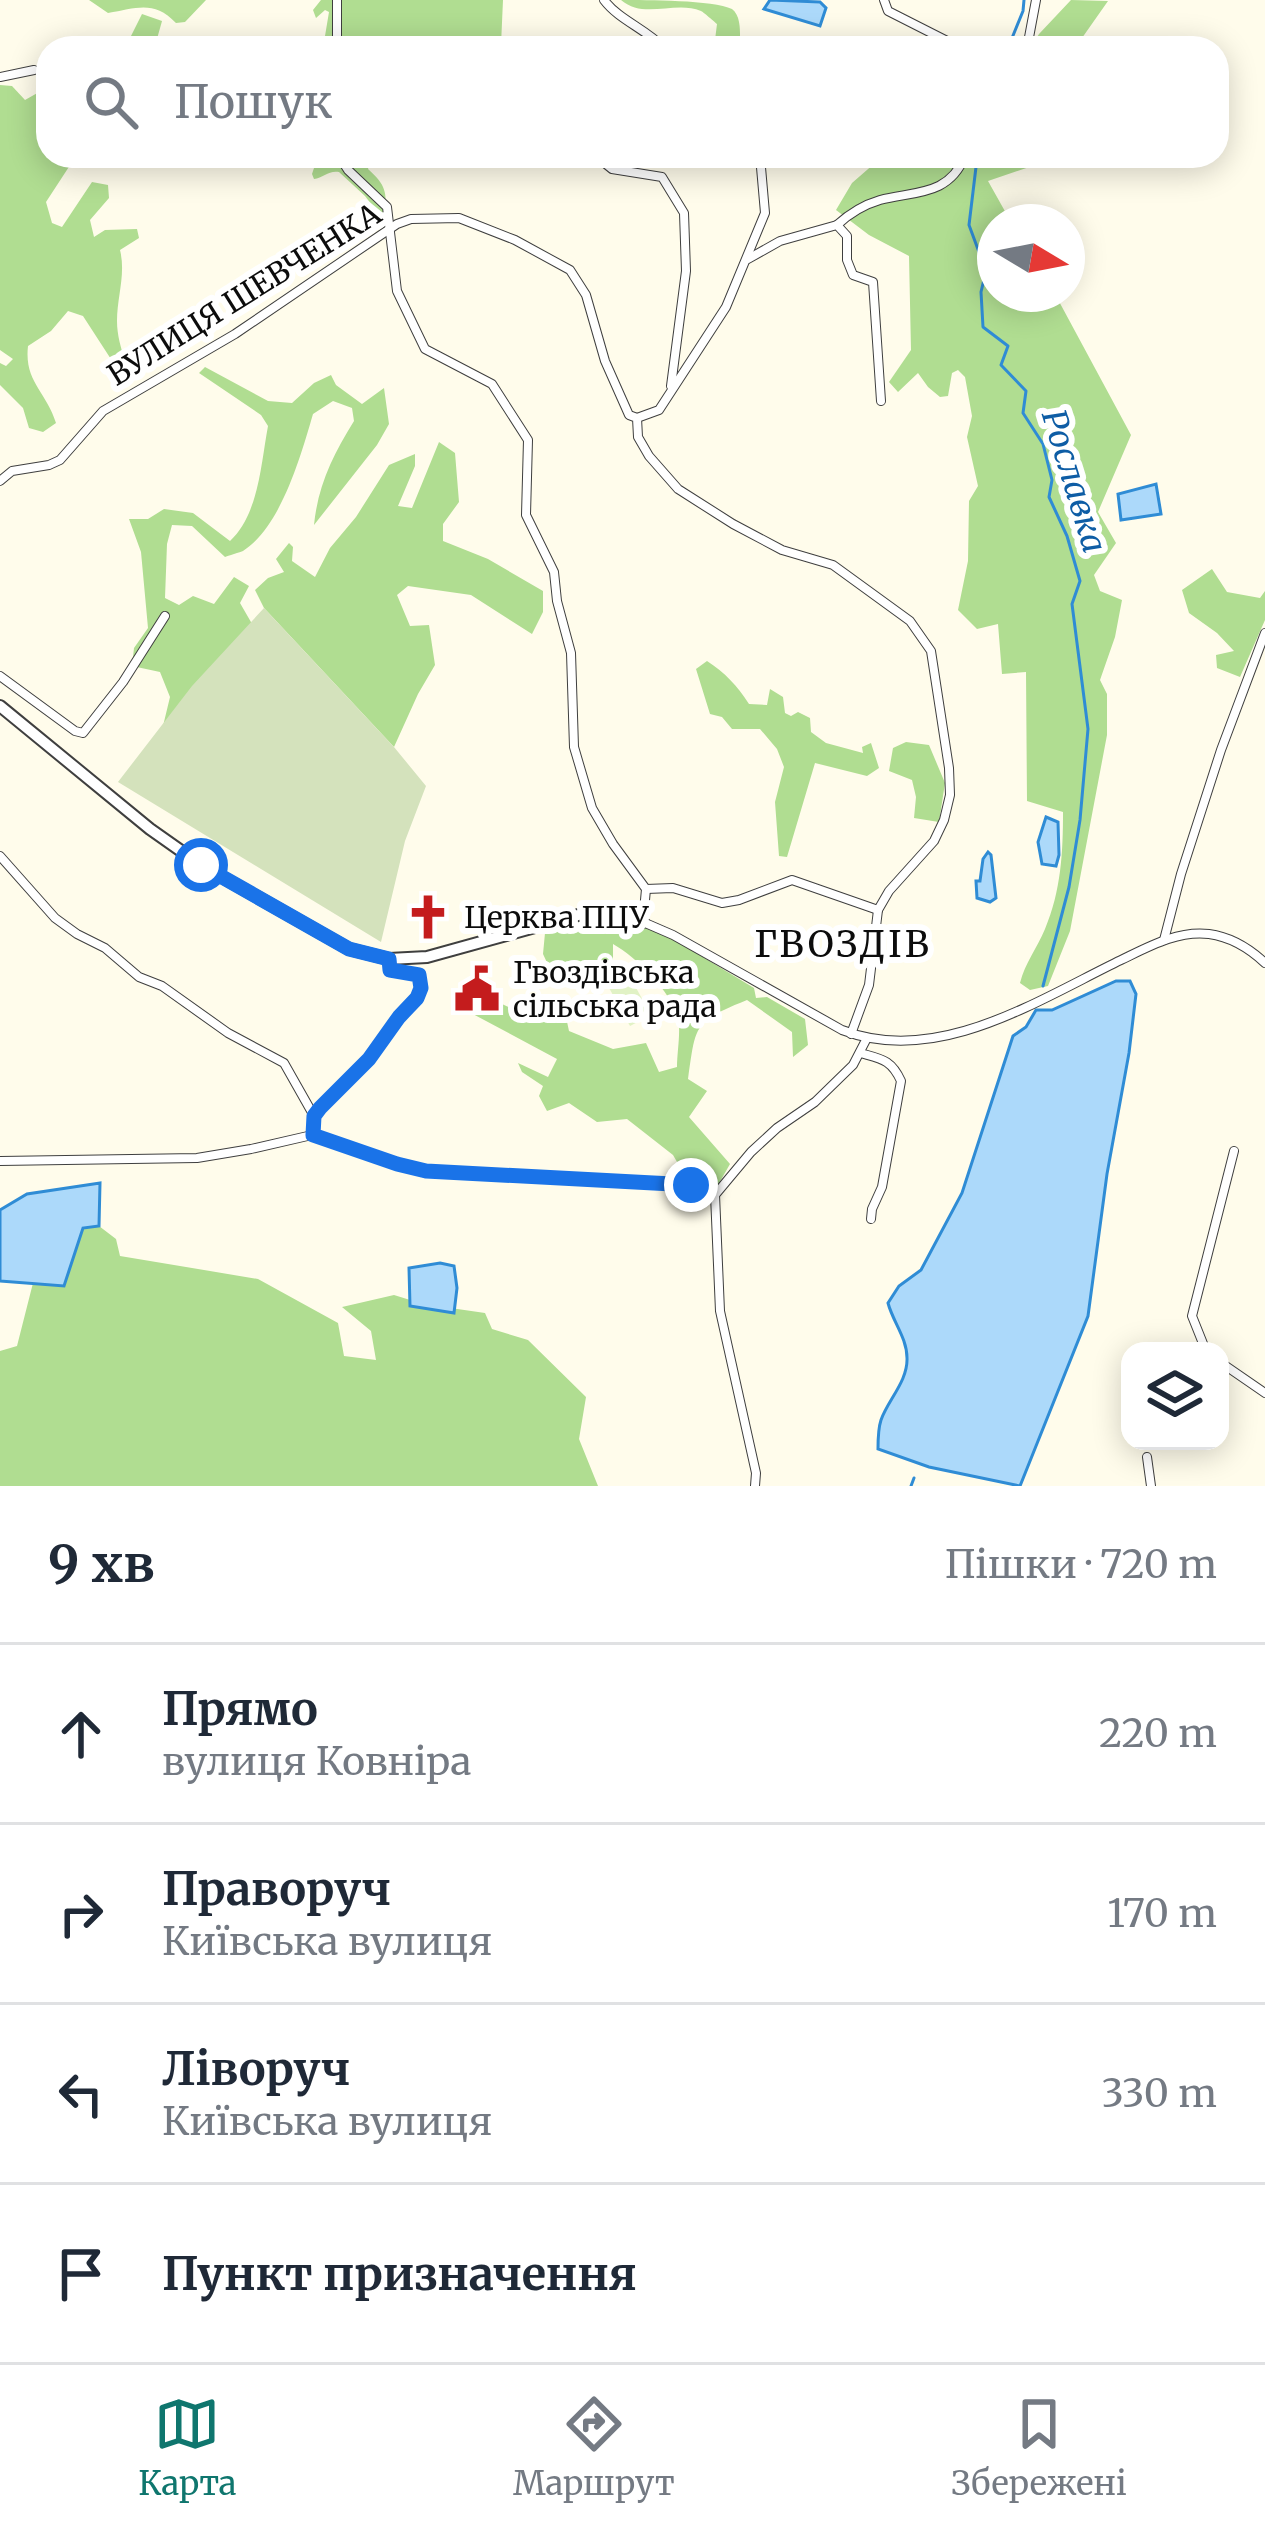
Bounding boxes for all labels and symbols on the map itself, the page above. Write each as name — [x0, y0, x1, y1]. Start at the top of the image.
street label: ВУЛИЦЯ ШЕВЧЕНКА — [100, 194, 388, 394]
north arrow — [977, 204, 1085, 312]
water label: Рославка — [1033, 405, 1115, 557]
route start — [174, 838, 228, 892]
church icon: Церква ПЦУ — [403, 892, 453, 942]
place label: Церква ПЦУ — [464, 898, 649, 936]
district label: ГВОЗДІВ — [754, 922, 932, 967]
place label: Гвоздівська сільська рада — [513, 953, 717, 1025]
public building icon: Гвоздівська сільська рада — [452, 964, 502, 1014]
route end — [664, 1158, 718, 1212]

